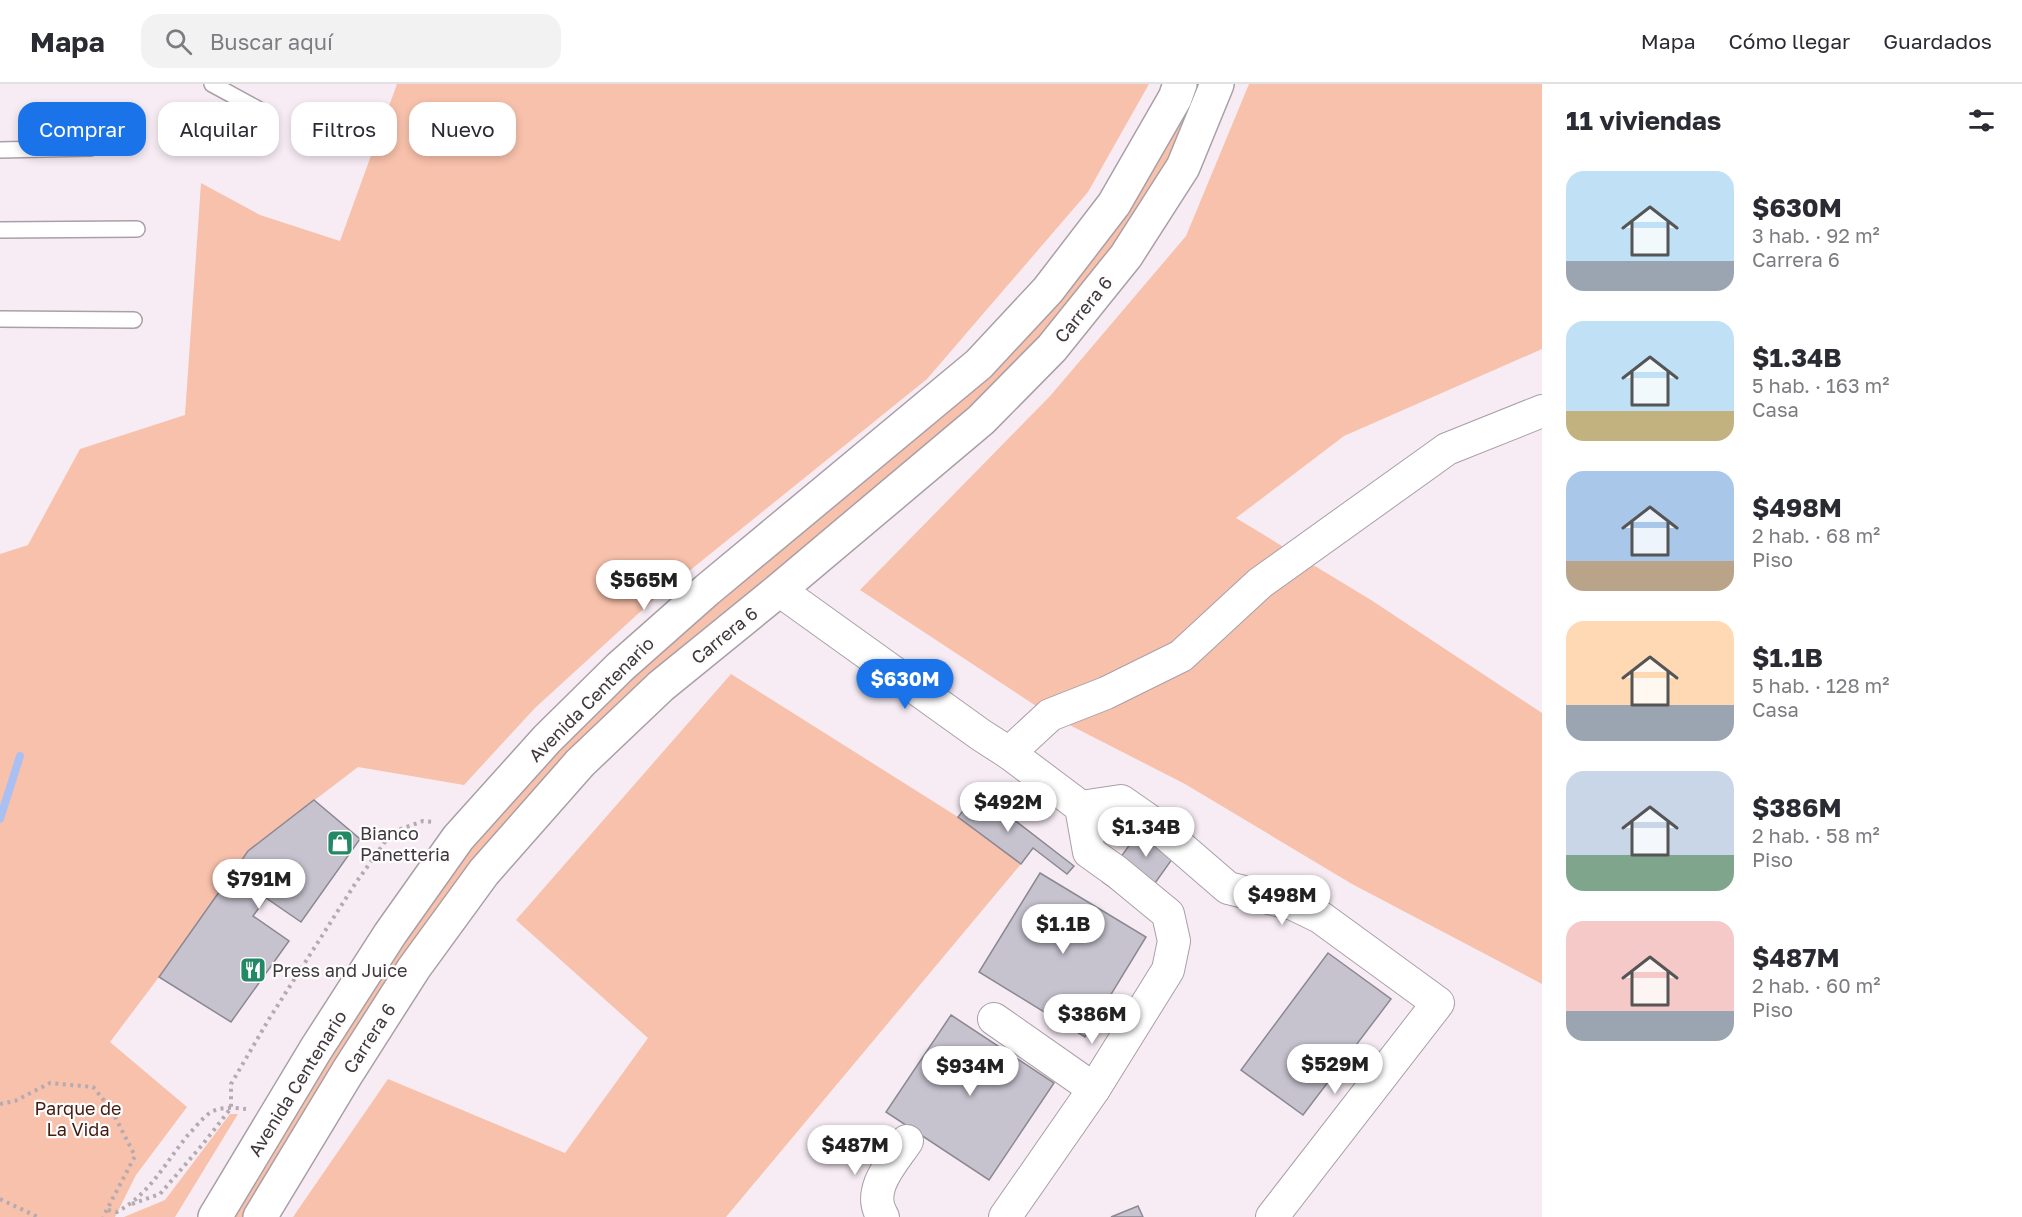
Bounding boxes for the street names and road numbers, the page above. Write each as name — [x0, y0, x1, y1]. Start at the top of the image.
street label: Carrera 6 — [1050, 271, 1116, 347]
street label: Carrera 6 — [686, 602, 762, 668]
street label: Avenida Centenario — [524, 632, 658, 766]
street label: Carrera 6 — [338, 999, 400, 1077]
street label: Avenida Centenario — [243, 1006, 351, 1160]

